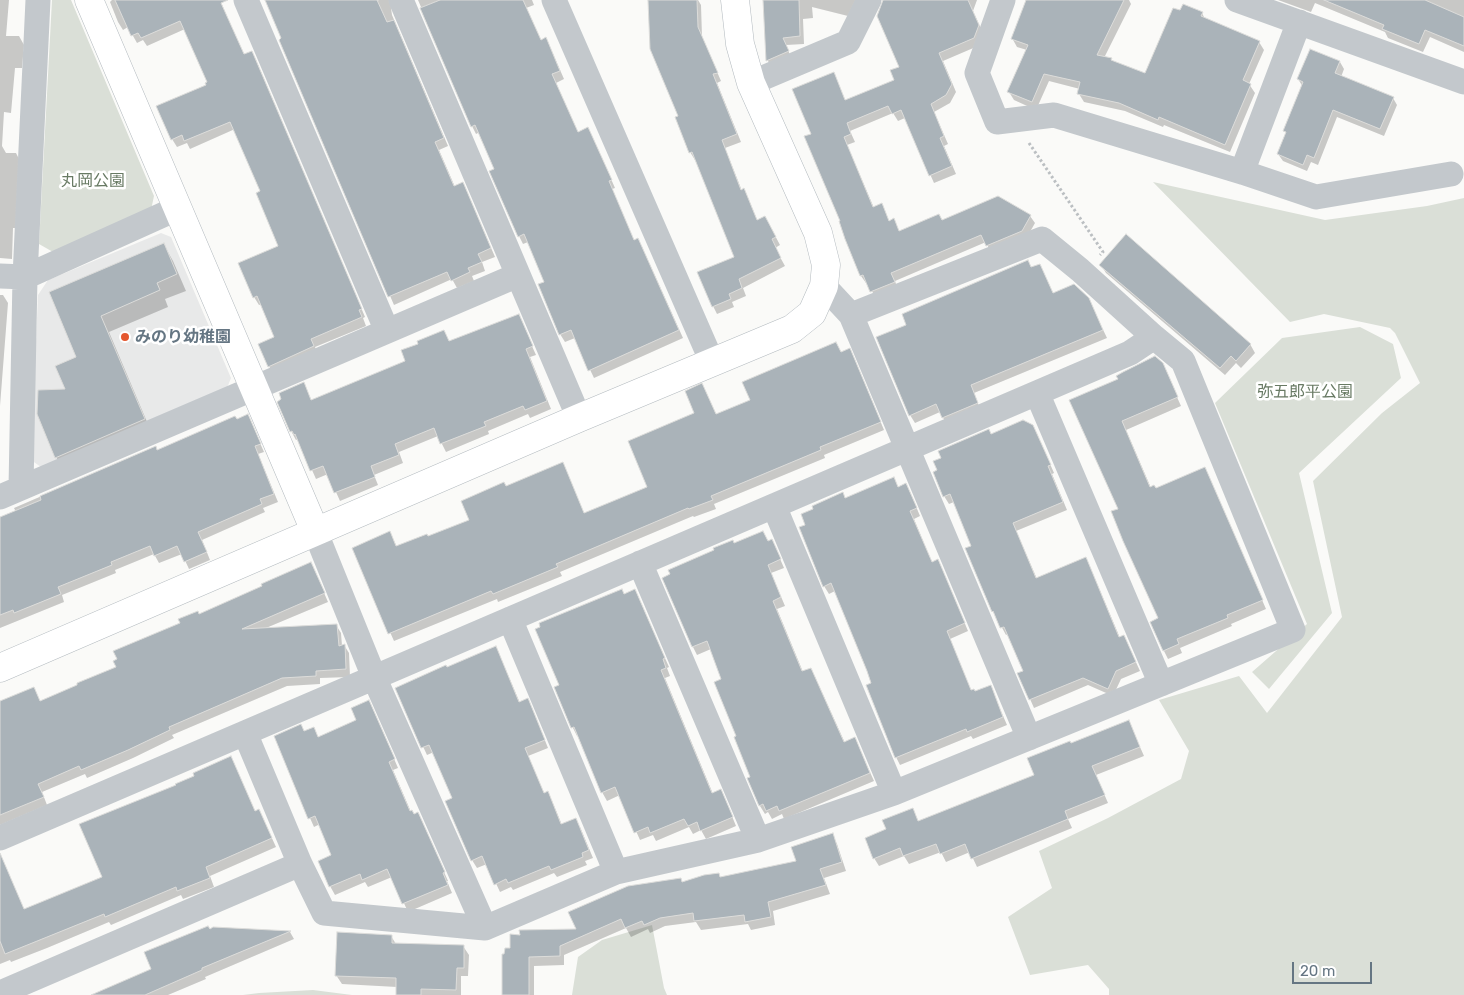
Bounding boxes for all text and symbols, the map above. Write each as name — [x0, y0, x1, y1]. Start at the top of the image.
park label: 丸岡公園 — [61, 171, 125, 191]
place label: みのり幼稚園 — [135, 327, 231, 347]
marker: みのり幼稚園 — [119, 331, 131, 343]
park label: 弥五郎平公園 — [1257, 382, 1353, 402]
scale bar — [1294, 952, 1374, 984]
text: 20 m — [1300, 962, 1335, 980]

